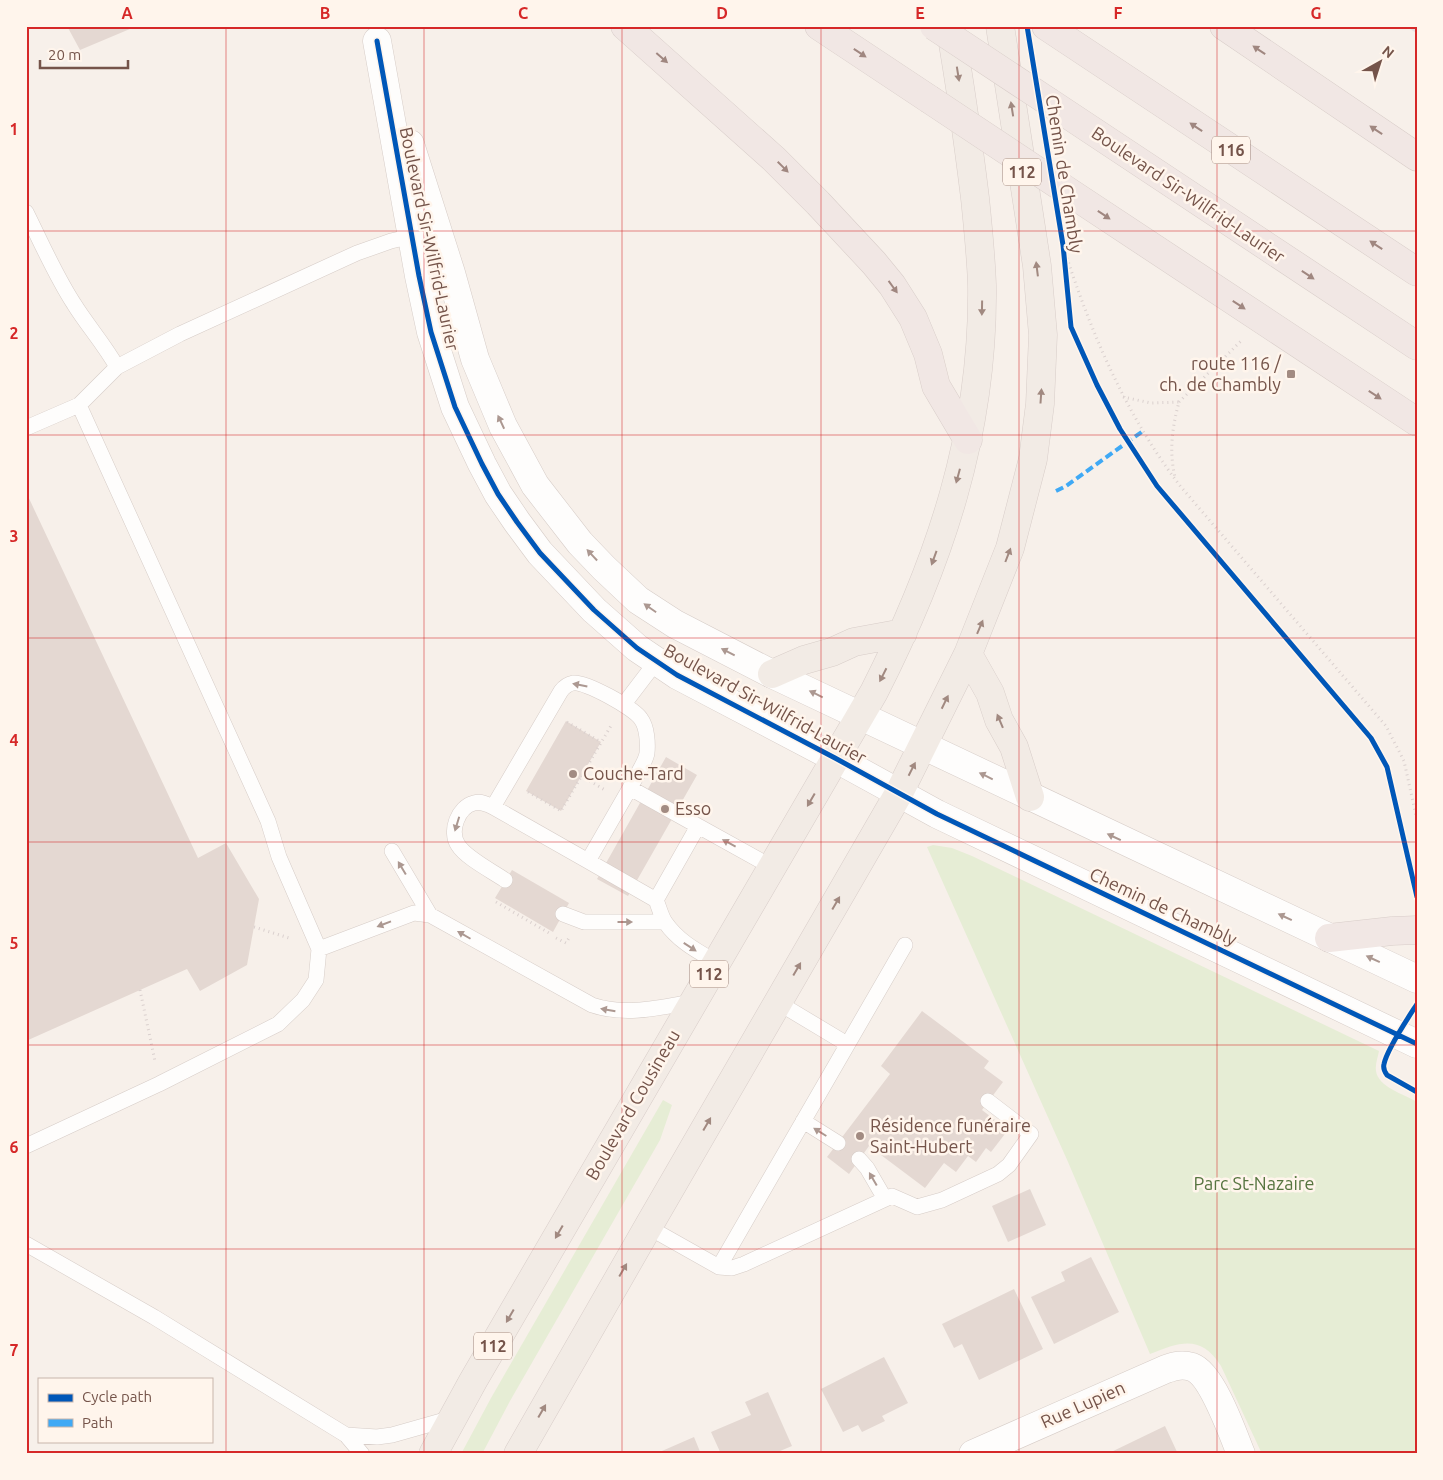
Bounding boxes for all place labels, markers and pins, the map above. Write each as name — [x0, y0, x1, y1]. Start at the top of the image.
place label: route 116 / ch. de Chambly — [1159, 353, 1282, 394]
marker: route 116 / ch. de Chambly — [1285, 368, 1297, 380]
place label: Couche-Tard — [583, 763, 684, 783]
marker: Couche-Tard — [567, 768, 579, 780]
place label: Esso — [675, 798, 711, 818]
marker: Esso — [659, 803, 671, 815]
place label: Résidence funéraire Saint-Hubert — [870, 1115, 1031, 1156]
marker: Résidence funéraire Saint-Hubert — [854, 1130, 866, 1142]

